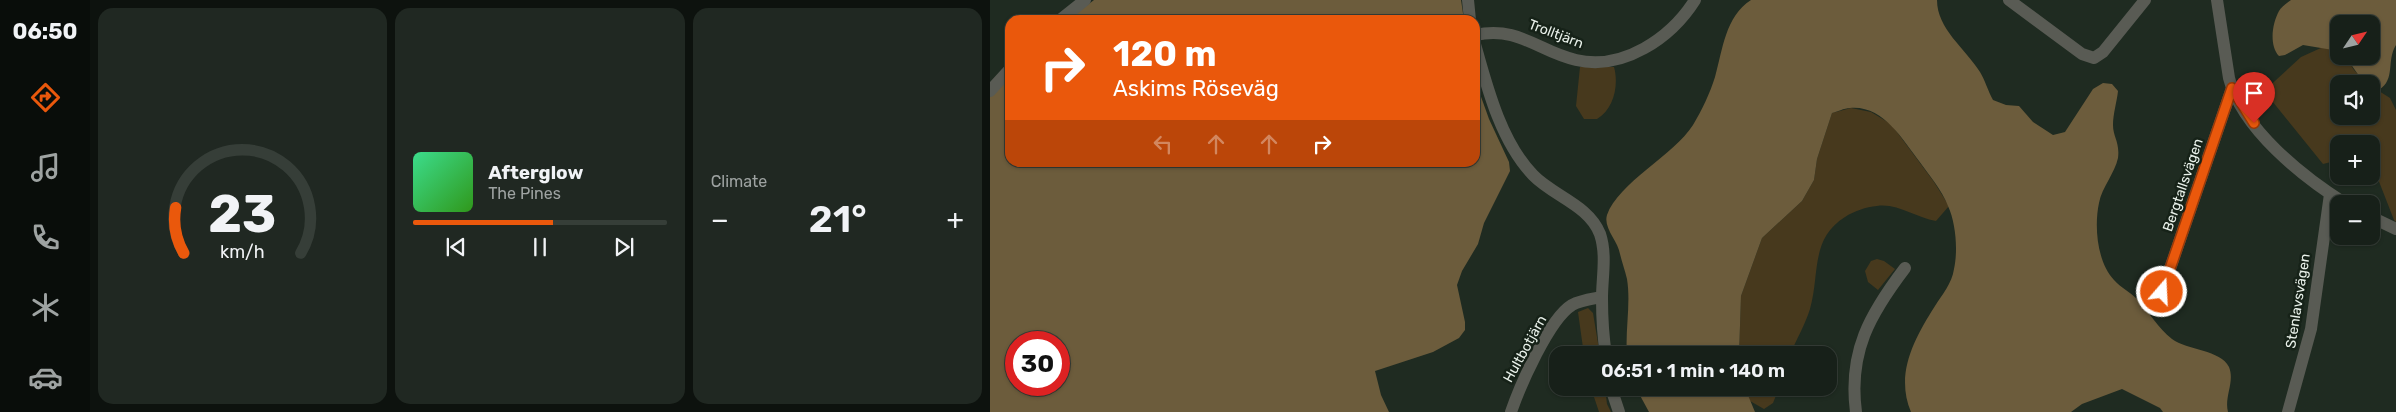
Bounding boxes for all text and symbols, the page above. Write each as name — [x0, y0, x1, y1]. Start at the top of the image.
north arrow — [2330, 15, 2380, 65]
map controls — [2330, 15, 2380, 245]
street label: Trolltjärn — [1526, 16, 1586, 52]
text: 06:50 — [13, 18, 77, 45]
text: 120 m — [1113, 33, 1216, 75]
icon: right — [1030, 35, 1095, 100]
pin — [2233, 72, 2275, 123]
text: Askims Röseväg — [1113, 75, 1279, 102]
button: sound — [2330, 75, 2380, 125]
icon: arrive — [2240, 79, 2268, 107]
icon: directions — [28, 80, 63, 115]
icon: left — [1149, 130, 1177, 158]
icon: ahead — [1202, 130, 1230, 158]
icon: ahead — [1255, 130, 1283, 158]
icon: right — [1308, 130, 1336, 158]
button: + — [2330, 135, 2380, 185]
street label: Bergtallsvägen — [2159, 136, 2207, 234]
icon: music — [28, 150, 63, 185]
text: Afterglow — [488, 161, 583, 184]
text: Climate — [711, 172, 767, 191]
text: 23 — [209, 183, 277, 245]
text: The Pines — [488, 184, 561, 203]
button: − — [2330, 195, 2380, 245]
text: 21° — [809, 196, 867, 242]
text: − — [711, 203, 729, 236]
text: + — [947, 203, 964, 236]
icon: phone — [28, 220, 63, 255]
icon: previous — [442, 233, 470, 261]
icon: pause — [526, 233, 554, 261]
icon: next — [610, 233, 638, 261]
text: km/h — [220, 241, 265, 262]
street label: Stenlavsvägen — [2282, 252, 2314, 350]
position arrow — [2135, 265, 2187, 317]
icon: climate — [28, 290, 63, 325]
street label: Hultbotjärn — [1500, 312, 1550, 386]
speed limit sign: 30 — [1005, 331, 1070, 396]
text: 06:51 · 1 min · 140 m — [1601, 359, 1785, 382]
icon: car — [28, 360, 63, 395]

